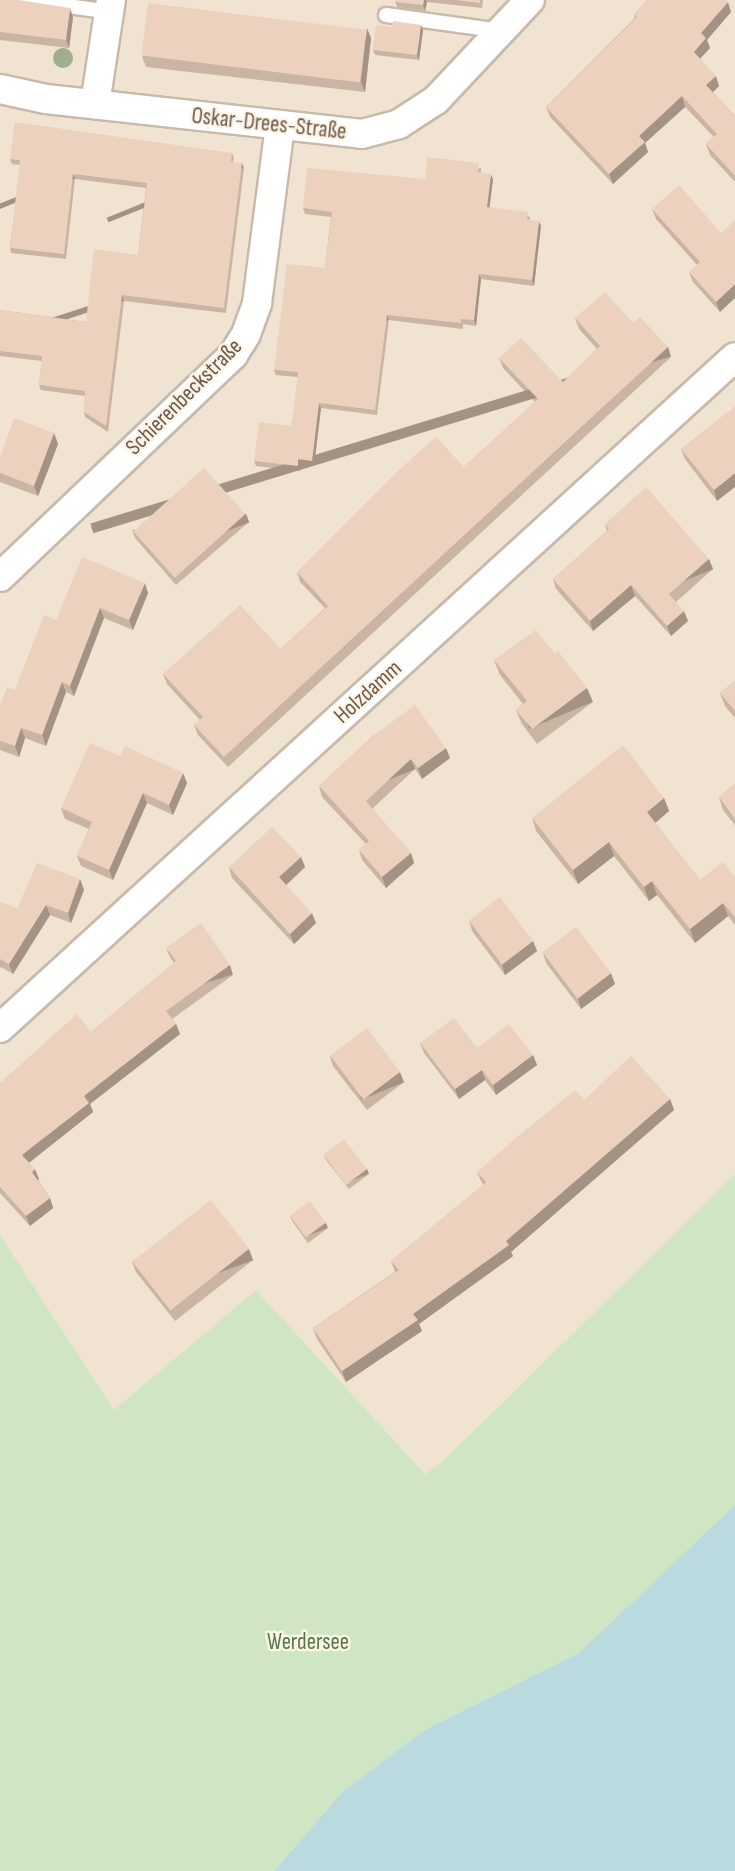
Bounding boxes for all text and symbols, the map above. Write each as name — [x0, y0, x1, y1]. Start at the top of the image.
street label: Oskar-Drees-Straße — [190, 102, 348, 146]
street label: Schierenbeckstraße — [120, 333, 248, 461]
street label: Holzdamm — [329, 655, 407, 729]
park label: Werdersee — [267, 1628, 349, 1656]

